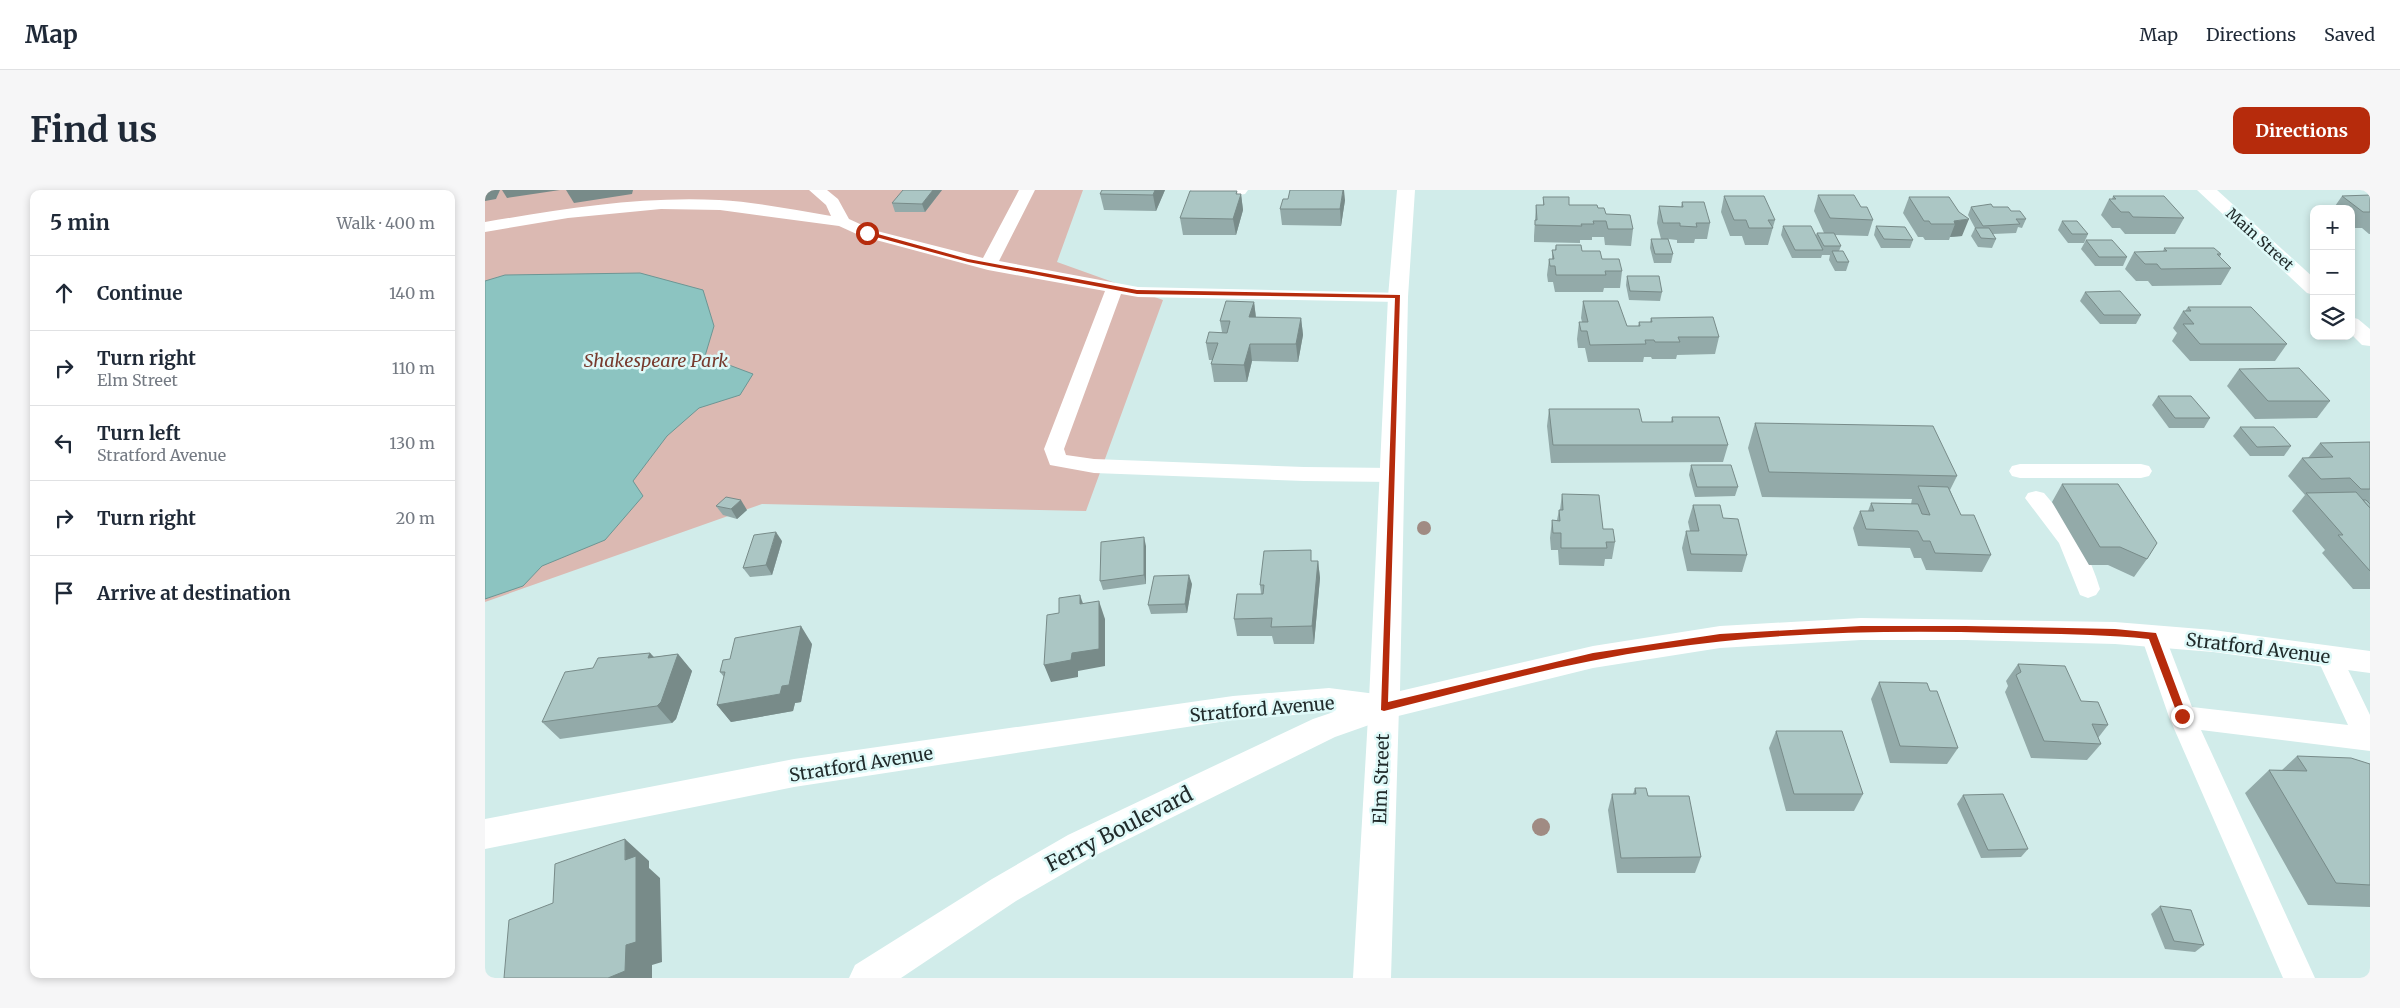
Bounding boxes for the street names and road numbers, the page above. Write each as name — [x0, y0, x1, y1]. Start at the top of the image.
street label: Main Street — [2222, 204, 2298, 274]
street label: Stratford Avenue — [2185, 628, 2331, 668]
street label: Stratford Avenue — [1189, 691, 1335, 727]
street label: Elm Street — [1368, 733, 1394, 825]
street label: Stratford Avenue — [788, 741, 934, 787]
street label: Ferry Boulevard — [1041, 780, 1197, 878]

